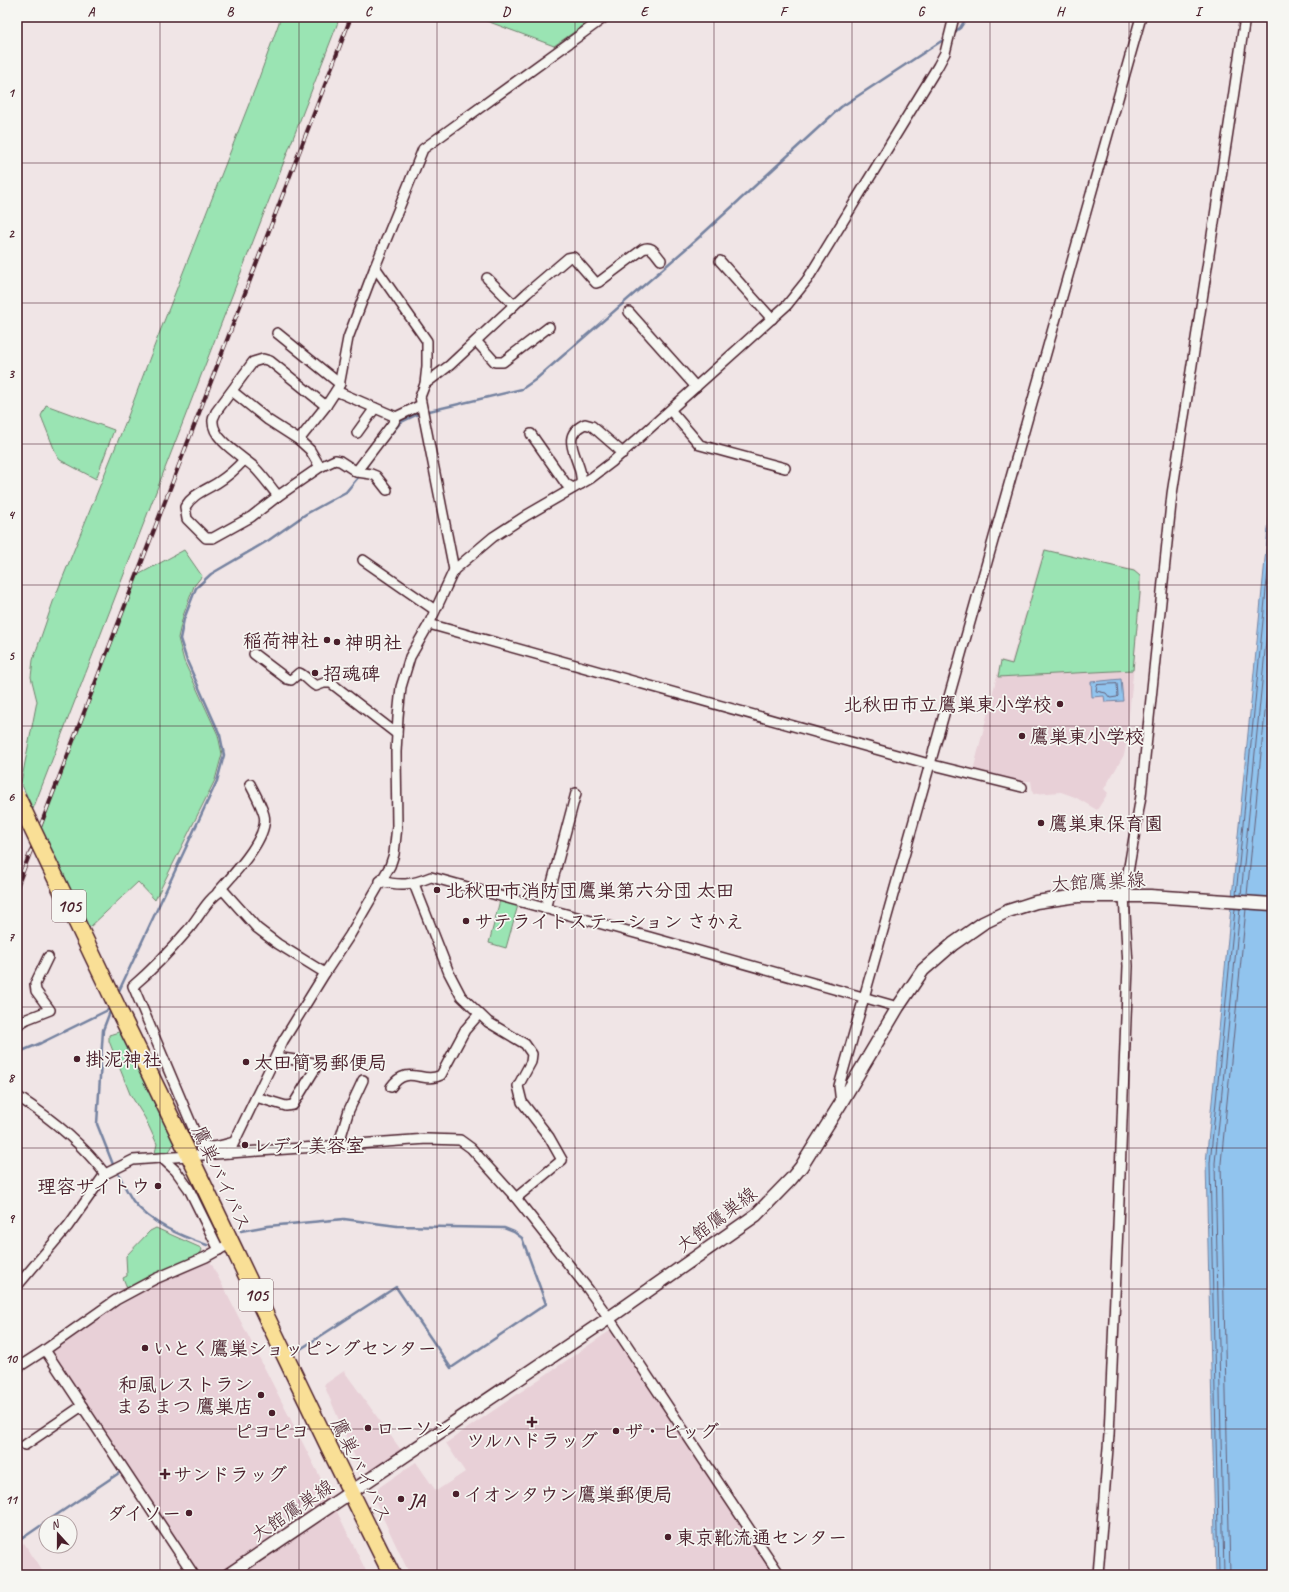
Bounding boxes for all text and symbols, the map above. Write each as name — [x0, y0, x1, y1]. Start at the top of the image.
text: A — [88, 4, 96, 20]
text: B — [227, 4, 235, 20]
text: C — [365, 4, 373, 20]
text: D — [502, 4, 511, 20]
text: E — [641, 4, 650, 20]
text: F — [780, 4, 789, 20]
text: G — [918, 4, 926, 20]
text: H — [1056, 4, 1066, 20]
text: I — [1195, 4, 1204, 20]
text: 1 — [8, 85, 16, 101]
text: 2 — [8, 226, 15, 242]
text: 3 — [8, 366, 15, 382]
text: 4 — [8, 507, 16, 523]
place label: 稲荷神社 — [243, 629, 319, 653]
place label: 神明社 — [345, 631, 402, 655]
marker: 稲荷神社 — [322, 635, 332, 645]
marker: 神明社 — [332, 637, 342, 647]
text: 5 — [8, 648, 15, 664]
place label: 招魂碑 — [323, 662, 380, 686]
marker: 招魂碑 — [310, 668, 320, 678]
place label: 北秋田市立鷹巣東小学校 — [843, 693, 1052, 717]
marker: 北秋田市立鷹巣東小学校 — [1055, 699, 1065, 709]
place label: 鷹巣東小学校 — [1030, 725, 1144, 749]
marker: 鷹巣東小学校 — [1017, 731, 1027, 741]
text: 6 — [8, 789, 15, 805]
place label: 鷹巣東保育園 — [1049, 812, 1163, 836]
marker: 鷹巣東保育園 — [1036, 818, 1046, 828]
street label: 大館鷹巣線 — [1050, 868, 1146, 896]
place label: 北秋田市消防団鷹巣第六分団 太田 — [445, 879, 735, 903]
marker: 北秋田市消防団鷹巣第六分団 太田 — [432, 885, 442, 895]
road number: 105 — [52, 890, 86, 922]
place label: サテライトステーション さかえ — [474, 910, 744, 934]
marker: サテライトステーション さかえ — [461, 916, 471, 926]
text: 7 — [8, 929, 15, 945]
place label: 掛泥神社 — [85, 1048, 161, 1072]
place label: 太田簡易郵便局 — [254, 1051, 387, 1075]
marker: 掛泥神社 — [72, 1054, 82, 1064]
marker: 太田簡易郵便局 — [241, 1057, 251, 1067]
text: 8 — [8, 1070, 16, 1086]
street label: 鷹巣バイパス — [186, 1122, 256, 1235]
place label: レディ美容室 — [253, 1134, 365, 1158]
marker: レディ美容室 — [240, 1140, 250, 1150]
place label: 理容サイトウ — [37, 1175, 150, 1199]
marker: 理容サイトウ — [153, 1181, 163, 1191]
street label: 大館鷹巣線 — [671, 1182, 762, 1258]
text: 9 — [8, 1211, 15, 1227]
road number: 105 — [239, 1279, 273, 1311]
place label: いとく鷹巣ショッピングセンター — [153, 1337, 436, 1361]
marker: いとく鷹巣ショッピングセンター — [140, 1343, 150, 1353]
text: 10 — [5, 1351, 18, 1367]
place label: 和風レストラン まるまつ 鷹巣店 — [115, 1373, 253, 1419]
marker: 和風レストラン まるまつ 鷹巣店 — [256, 1390, 266, 1400]
marker: ピヨピヨ — [267, 1408, 277, 1418]
street label: 鷹巣バイパス — [325, 1414, 397, 1527]
place label: ローソン — [376, 1417, 452, 1441]
marker: ツルハドラッグ — [527, 1417, 537, 1427]
place label: ピヨピヨ — [234, 1420, 310, 1444]
place label: ザ・ビッグ — [624, 1420, 719, 1444]
marker: ローソン — [363, 1423, 373, 1433]
marker: ザ・ビッグ — [611, 1426, 621, 1436]
place label: ツルハドラッグ — [466, 1429, 598, 1453]
place label: サンドラッグ — [173, 1463, 287, 1487]
marker: サンドラッグ — [160, 1469, 170, 1479]
street label: 大館鷹巣線 — [246, 1474, 339, 1547]
place label: イオンタウン鷹巣郵便局 — [464, 1483, 673, 1507]
place label: JA — [407, 1488, 426, 1512]
marker: イオンタウン鷹巣郵便局 — [451, 1489, 461, 1499]
text: 11 — [5, 1492, 19, 1508]
marker: JA — [396, 1494, 406, 1504]
place label: ダイソー — [107, 1502, 181, 1526]
marker: ダイソー — [184, 1508, 194, 1518]
north arrow — [38, 1514, 78, 1554]
text: N — [49, 1516, 62, 1532]
place label: 東京靴流通センター — [676, 1526, 847, 1550]
marker: 東京靴流通センター — [663, 1532, 673, 1542]

